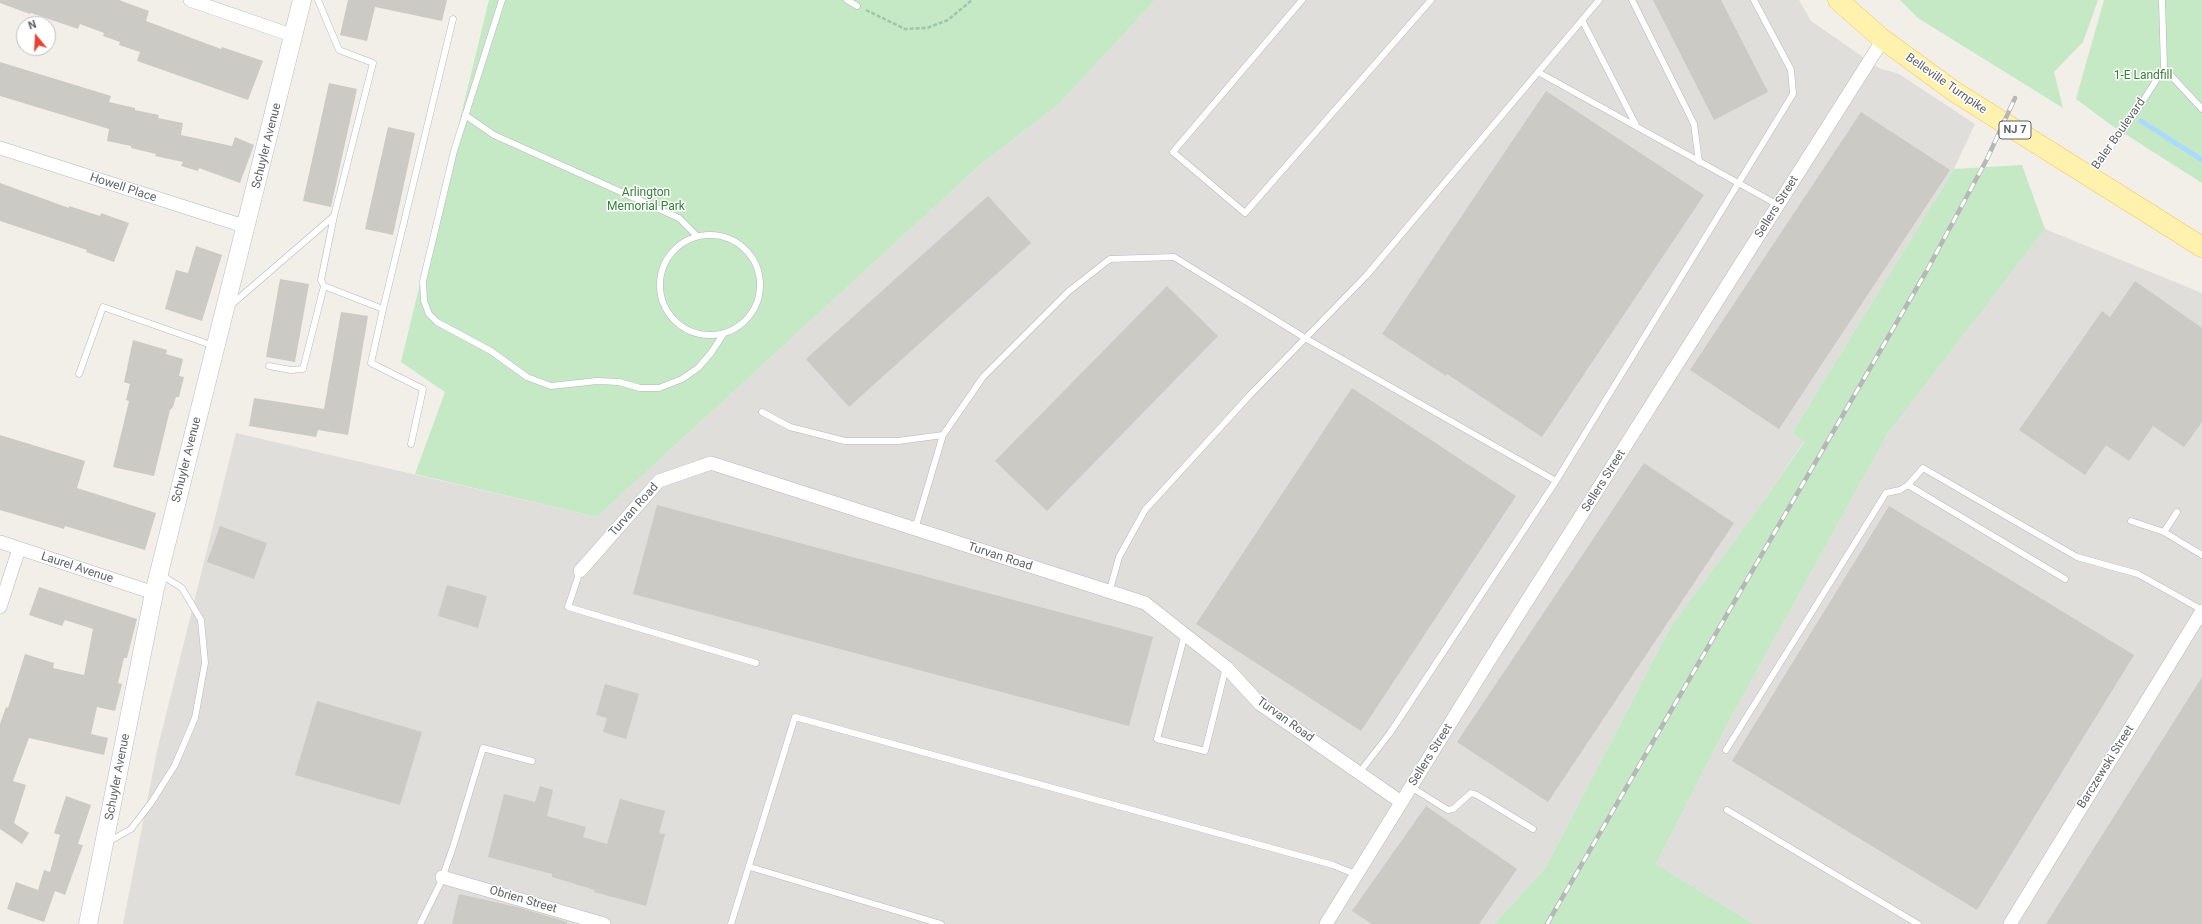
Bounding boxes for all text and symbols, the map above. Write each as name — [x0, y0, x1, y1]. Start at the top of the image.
north arrow — [16, 16, 56, 56]
text: N — [27, 18, 38, 32]
street label: Belleville Turnpike — [1903, 51, 1989, 117]
park label: 1-E Landfill — [2114, 69, 2172, 83]
street label: Baler Boulevard — [2089, 96, 2149, 172]
street label: Schuyler Avenue — [249, 102, 285, 190]
road number: NJ 7 — [1999, 121, 2031, 139]
street label: Howell Place — [88, 170, 158, 206]
street label: Sellers Street — [1752, 173, 1802, 241]
park label: Arlington Memorial Park — [607, 186, 685, 214]
street label: Schuyler Avenue — [169, 416, 205, 504]
street label: Sellers Street — [1579, 447, 1629, 515]
street label: Turvan Road — [606, 480, 662, 540]
street label: Turvan Road — [966, 540, 1034, 574]
street label: Laurel Avenue — [39, 550, 115, 586]
street label: Turvan Road — [1254, 695, 1316, 745]
street label: Sellers Street — [1406, 721, 1456, 789]
street label: Barczewski Street — [2075, 723, 2137, 811]
street label: Schuyler Avenue — [103, 732, 133, 822]
street label: Obrien Street — [488, 883, 558, 917]

